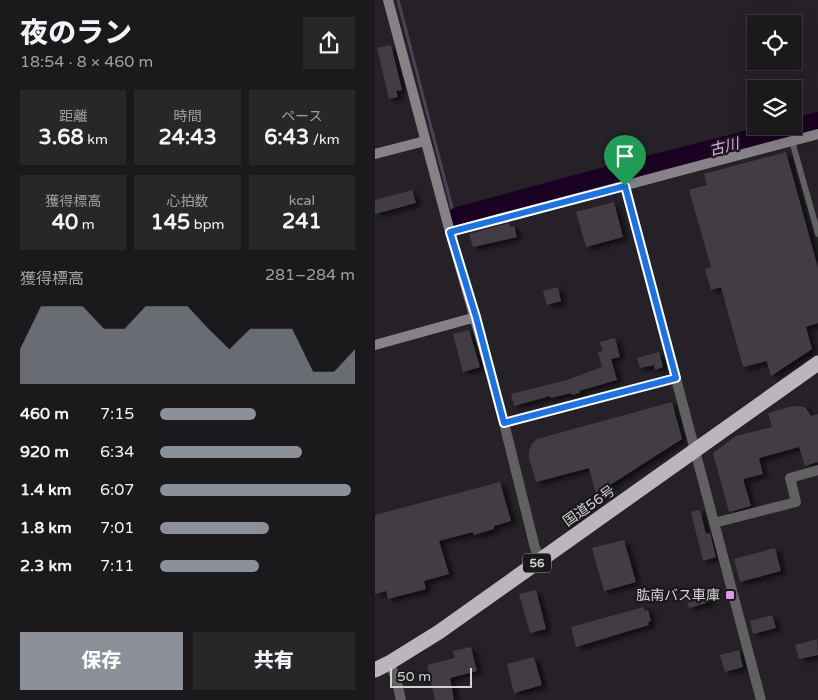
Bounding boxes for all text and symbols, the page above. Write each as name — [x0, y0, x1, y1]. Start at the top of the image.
map controls — [747, 15, 802, 135]
button: locate — [747, 15, 802, 70]
text: 夜のラン — [20, 16, 132, 50]
button: share — [303, 17, 355, 69]
text: 18:54 · 8 × 460 m — [20, 52, 153, 72]
button: layers — [747, 80, 802, 135]
text: 距離 — [59, 108, 87, 125]
text: 時間 — [173, 108, 201, 125]
text: ペース — [281, 108, 322, 125]
text: 3.68 — [39, 125, 84, 150]
text: 24:43 — [158, 125, 217, 150]
text: 6:43 — [264, 125, 309, 150]
text: km — [84, 131, 108, 148]
text: /km — [309, 131, 340, 148]
water label: 古川 — [707, 134, 743, 159]
pin — [604, 135, 646, 186]
icon: arrive — [611, 142, 639, 170]
text: kcal — [289, 192, 315, 209]
text: 獲得標高 — [45, 193, 101, 210]
text: 心拍数 — [166, 193, 208, 210]
text: 241 — [282, 209, 322, 234]
text: 40 — [52, 210, 78, 235]
text: 145 — [151, 210, 190, 235]
text: m — [78, 216, 95, 233]
text: bpm — [190, 216, 224, 233]
text: 281–284 m — [265, 265, 355, 285]
text: 獲得標高 — [20, 269, 84, 289]
text: 460 m — [20, 404, 69, 424]
text: 7:15 — [100, 404, 134, 424]
text: 920 m — [20, 442, 69, 462]
text: 6:34 — [100, 442, 134, 462]
text: 1.4 km — [20, 480, 72, 500]
text: 6:07 — [100, 480, 134, 500]
street label: 国道56号 — [560, 482, 618, 530]
text: 1.8 km — [20, 518, 72, 538]
text: 7:01 — [100, 518, 134, 538]
road number: 56 — [523, 554, 551, 572]
text: 2.3 km — [20, 556, 72, 576]
text: 7:11 — [100, 556, 134, 576]
place label: 肱南バス車庫 — [636, 587, 720, 604]
marker: 肱南バス車庫 — [724, 589, 736, 601]
button: 保存 — [20, 632, 183, 690]
button: 共有 — [193, 632, 355, 690]
scale bar — [390, 665, 473, 688]
text: 50 m — [397, 668, 431, 685]

